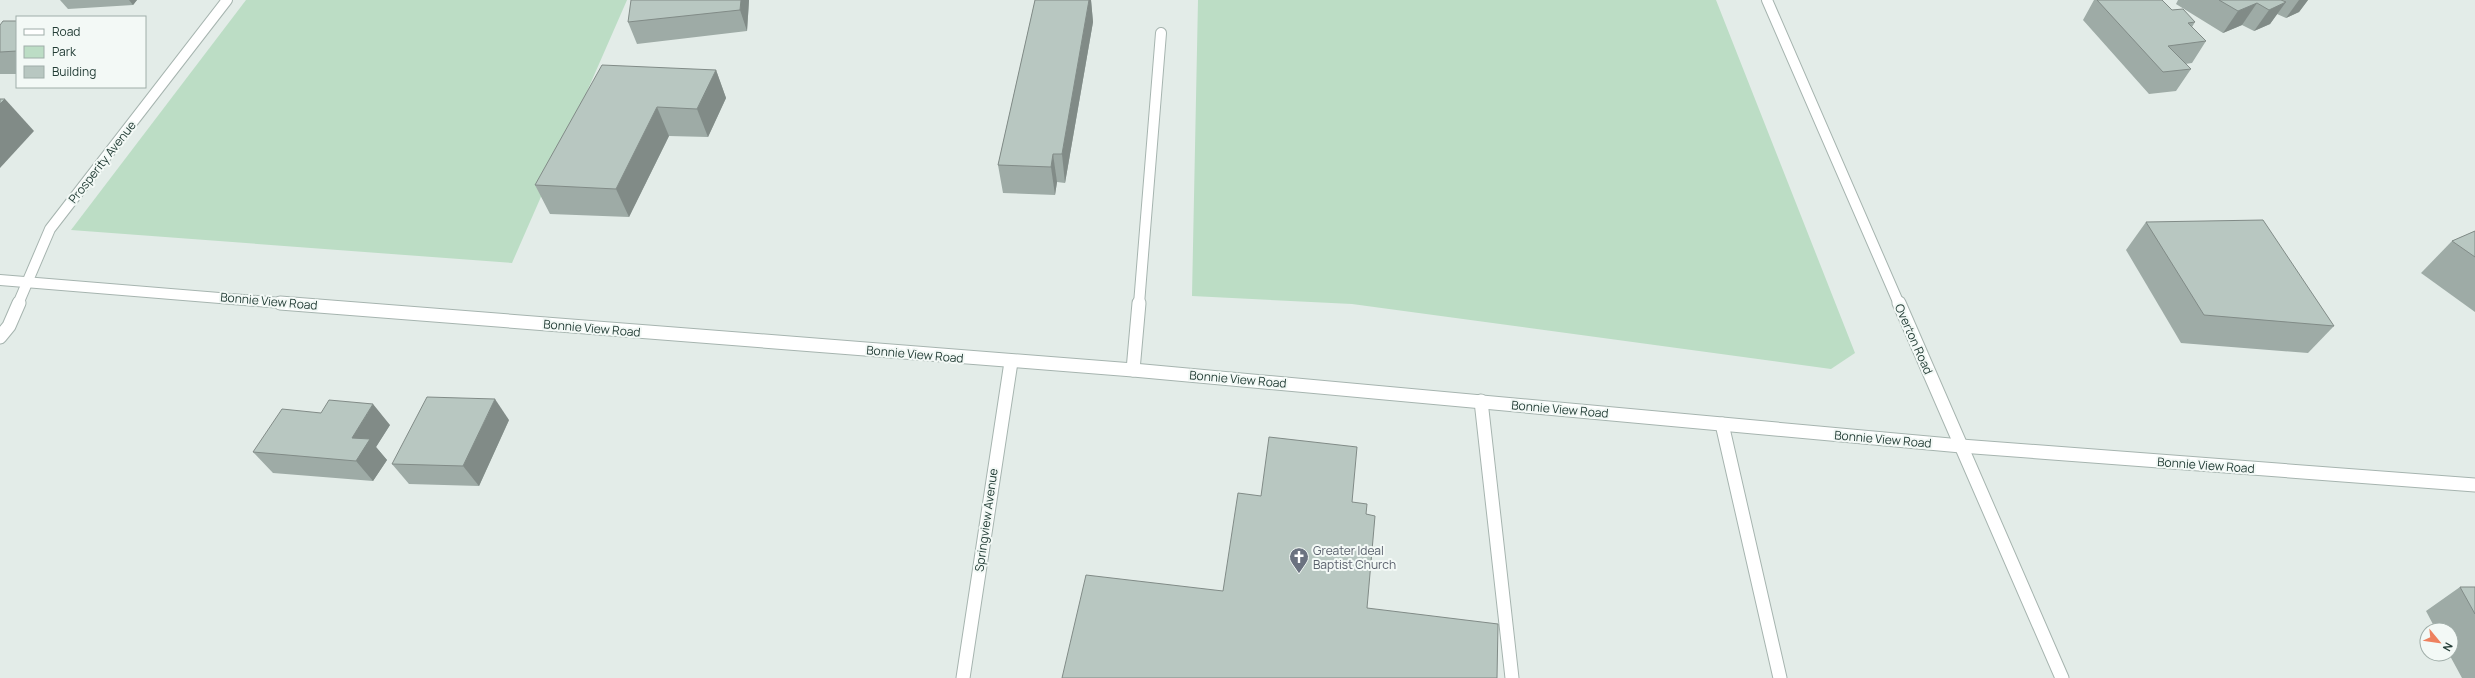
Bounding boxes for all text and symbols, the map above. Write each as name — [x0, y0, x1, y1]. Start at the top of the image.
legend — [16, 16, 146, 88]
text: Road — [52, 23, 80, 40]
text: Park — [52, 43, 77, 60]
text: Building — [52, 63, 96, 80]
street label: Prosperity Avenue — [64, 117, 140, 207]
street label: Bonnie View Road — [220, 288, 318, 314]
street label: Overton Road — [1891, 301, 1937, 377]
street label: Bonnie View Road — [543, 315, 641, 341]
street label: Bonnie View Road — [866, 341, 964, 367]
street label: Bonnie View Road — [1189, 366, 1287, 392]
street label: Bonnie View Road — [1511, 396, 1609, 422]
street label: Bonnie View Road — [1834, 426, 1932, 452]
street label: Bonnie View Road — [2157, 453, 2255, 477]
street label: Springview Avenue — [970, 467, 1002, 573]
place label: Greater Ideal Baptist Church — [1313, 542, 1396, 573]
church icon: Greater Ideal Baptist Church — [1288, 546, 1310, 574]
north arrow — [2419, 622, 2459, 662]
text: N — [2440, 640, 2457, 654]

